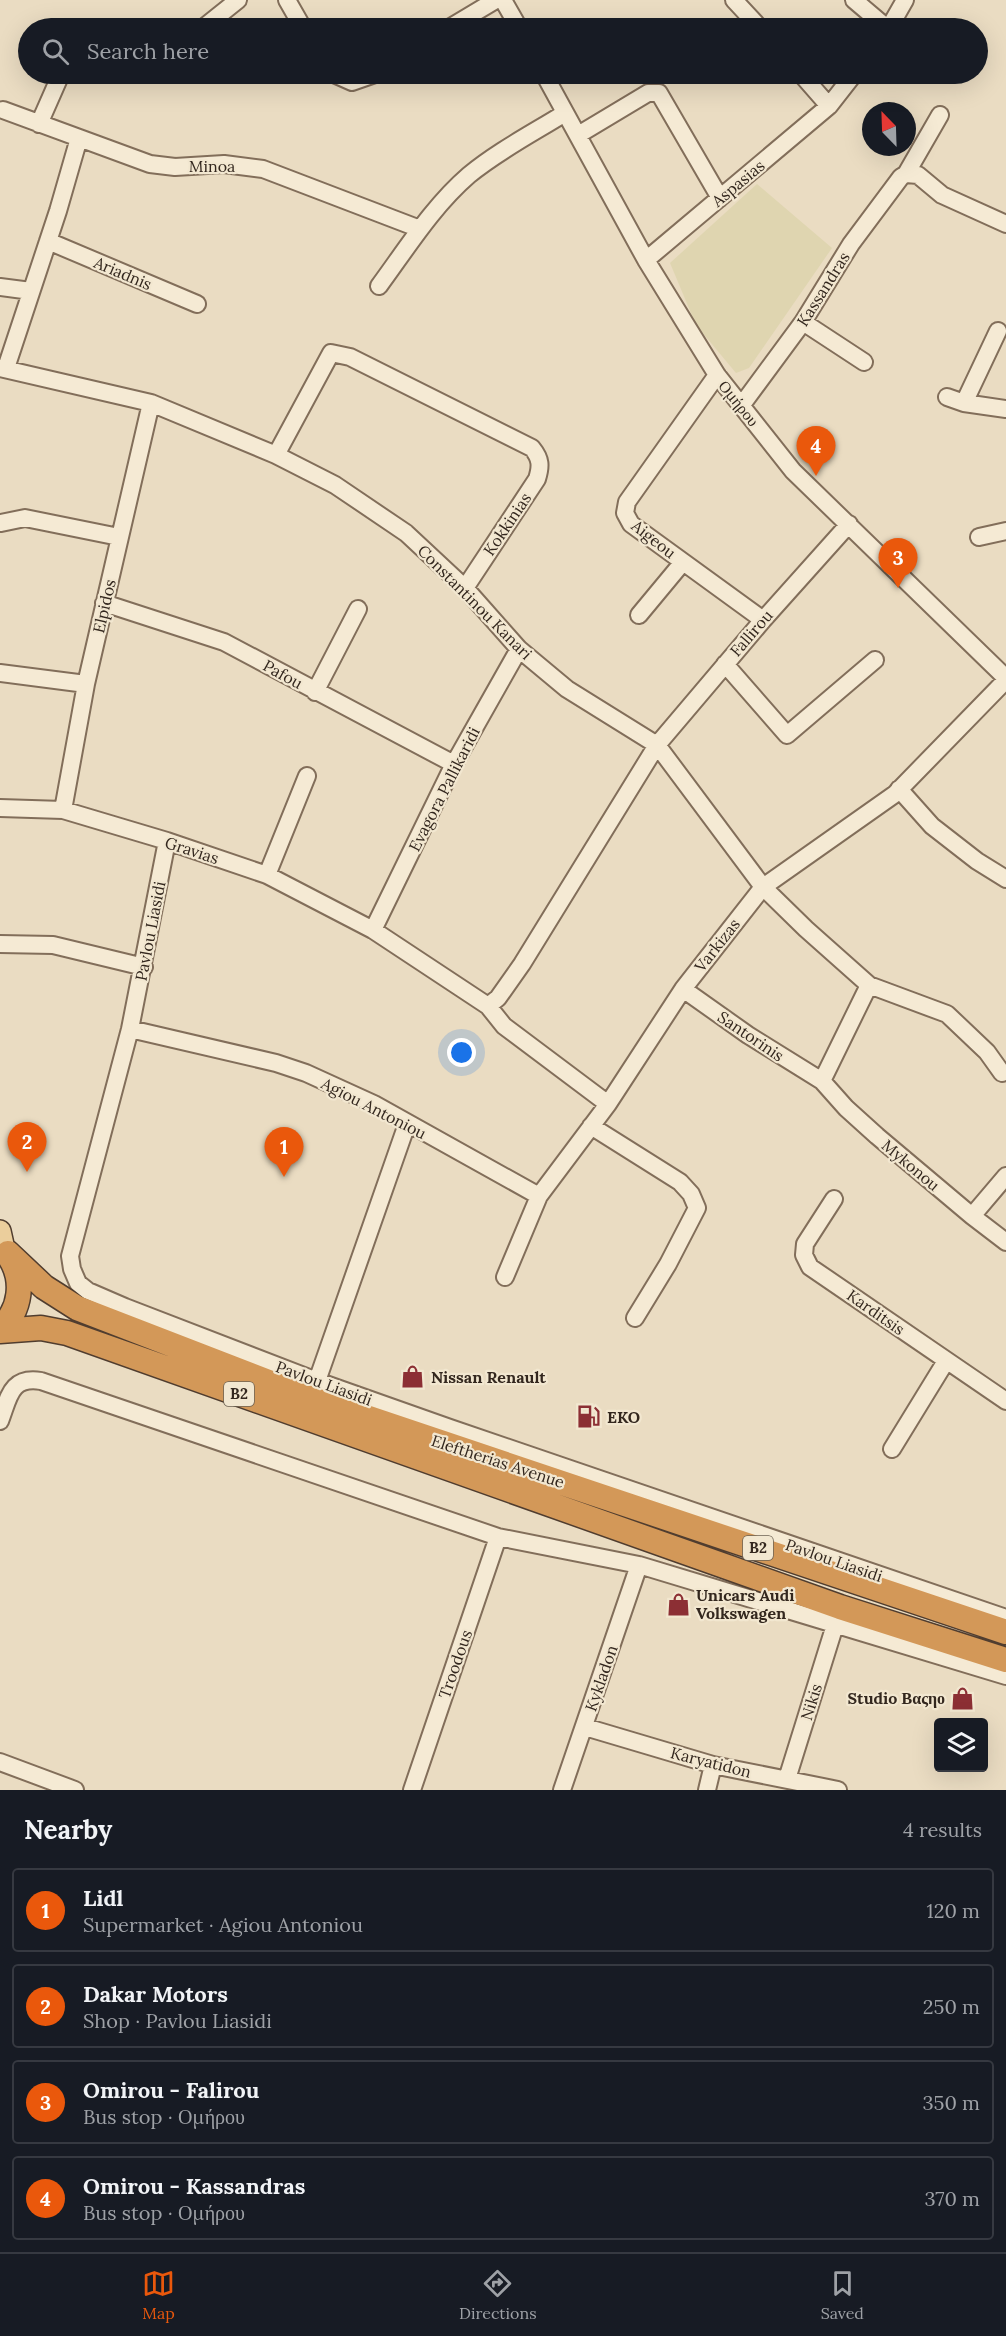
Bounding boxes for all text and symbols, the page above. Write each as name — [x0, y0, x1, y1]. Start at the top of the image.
search box — [18, 18, 988, 84]
icon: search — [39, 35, 72, 68]
text: Search here — [87, 37, 209, 65]
north arrow — [862, 102, 916, 156]
street label: Aspasias — [707, 155, 768, 211]
street label: Minoa — [189, 156, 235, 176]
street label: Kassandras — [792, 248, 854, 330]
street label: Ariadnis — [90, 252, 155, 294]
street label: Ομήρου — [714, 376, 764, 430]
pin: 4 — [796, 426, 836, 476]
street label: Kokkinias — [479, 489, 535, 559]
street label: Aigeou — [627, 515, 681, 563]
pin: 3 — [878, 538, 918, 588]
street label: Constantinou Kanari — [414, 541, 536, 663]
street label: Elpidos — [88, 577, 120, 635]
street label: Fallirou — [725, 605, 777, 660]
street label: Pafou — [260, 655, 307, 693]
street label: Evagora Pallikaridi — [404, 724, 484, 854]
street label: Gravias — [163, 832, 221, 868]
street label: Pavlou Liasidi — [131, 879, 169, 983]
street label: Varkizas — [689, 914, 744, 976]
street label: Santorinis — [714, 1007, 788, 1065]
your location — [447, 1038, 476, 1067]
street label: Agiou Antoniou — [317, 1073, 430, 1143]
pin: 2 — [8, 1122, 46, 1172]
pin: 1 — [264, 1128, 304, 1177]
street label: Mykonou — [878, 1135, 944, 1195]
street label: Karditsis — [843, 1285, 909, 1339]
street label: Pavlou Liasidi — [273, 1356, 375, 1410]
shop icon: Nissan Renault — [400, 1364, 426, 1390]
place label: Nissan Renault — [431, 1367, 546, 1387]
road number: B2 — [224, 1382, 254, 1406]
fuel station icon: EKO — [576, 1404, 602, 1430]
place label: EKO — [607, 1407, 640, 1427]
street label: Eleftherias Avenue — [429, 1430, 567, 1492]
street label: Pavlou Liasidi — [783, 1534, 885, 1586]
road number: B2 — [743, 1536, 773, 1560]
place label: Unicars Audi Volkswagen — [696, 1585, 794, 1623]
shop icon: Unicars Audi Volkswagen — [665, 1591, 691, 1617]
street label: Troodous — [434, 1627, 476, 1701]
street label: Kykladon — [580, 1642, 622, 1714]
street label: Nikis — [796, 1681, 826, 1723]
shop icon: Studio Βαςηο — [950, 1685, 976, 1711]
place label: Studio Βαςηο — [848, 1688, 945, 1708]
map controls — [934, 1718, 988, 1772]
button: layers — [934, 1718, 988, 1772]
street label: Karyatidon — [669, 1742, 754, 1782]
text: Nearby — [24, 1813, 112, 1846]
text: 4 results — [903, 1817, 982, 1842]
text: Lidl — [83, 1884, 123, 1912]
text: 1 — [41, 1898, 50, 1923]
text: 120 m — [926, 1898, 980, 1923]
text: Supermarket · Agiou Antoniou — [83, 1912, 363, 1937]
text: Dakar Motors — [83, 1980, 228, 2008]
text: 2 — [40, 1994, 51, 2019]
text: 250 m — [923, 1994, 980, 2019]
text: Shop · Pavlou Liasidi — [83, 2008, 272, 2033]
text: Omirou - Falirou — [83, 2076, 259, 2104]
text: 3 — [40, 2090, 51, 2115]
text: 350 m — [922, 2090, 980, 2115]
text: Bus stop · Ομήρου — [83, 2104, 245, 2129]
text: Omirou - Kassandras — [83, 2172, 305, 2200]
text: 4 — [40, 2186, 51, 2211]
text: 370 m — [925, 2186, 980, 2211]
text: Bus stop · Ομήρου — [83, 2200, 245, 2225]
tab: Map — [142, 2267, 175, 2323]
tab: Directions — [459, 2267, 537, 2323]
tab: Saved — [821, 2267, 864, 2323]

